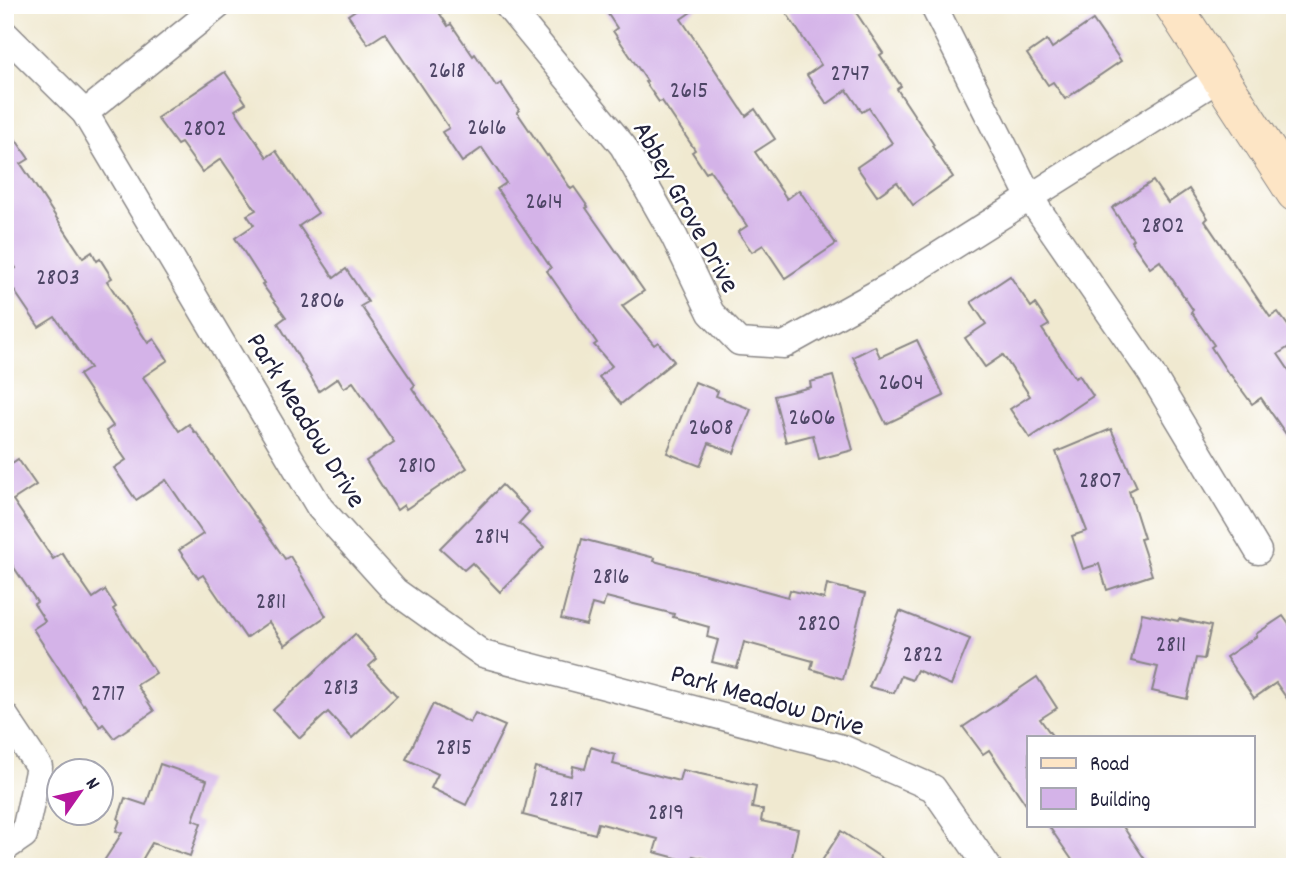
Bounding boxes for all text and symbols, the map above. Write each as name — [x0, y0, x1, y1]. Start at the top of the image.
house number: 2618 — [428, 55, 466, 89]
house number: 2747 — [831, 58, 869, 92]
house number: 2615 — [670, 75, 708, 109]
house number: 2616 — [467, 112, 507, 146]
house number: 2802 — [183, 113, 227, 147]
street label: Abbey Grove Drive — [620, 115, 747, 302]
house number: 2614 — [525, 186, 563, 220]
house number: 2802 — [1141, 210, 1185, 244]
house number: 2803 — [36, 262, 80, 296]
house number: 2806 — [300, 285, 344, 319]
street label: Park Meadow Drive — [234, 326, 374, 517]
house number: 2604 — [878, 367, 924, 401]
house number: 2606 — [788, 402, 836, 436]
house number: 2608 — [689, 412, 733, 446]
house number: 2810 — [398, 450, 436, 484]
house number: 2807 — [1079, 465, 1121, 499]
house number: 2814 — [474, 521, 510, 555]
house number: 2816 — [592, 561, 630, 595]
house number: 2811 — [256, 586, 286, 620]
house number: 2820 — [797, 608, 841, 642]
house number: 2811 — [1156, 629, 1186, 663]
house number: 2822 — [902, 639, 944, 673]
street label: Park Meadow Drive — [665, 656, 868, 750]
house number: 2813 — [323, 672, 359, 706]
house number: 2717 — [91, 678, 125, 712]
house number: 2815 — [436, 732, 472, 766]
legend — [1027, 736, 1254, 826]
text: Road — [1090, 751, 1129, 781]
north arrow — [46, 756, 116, 826]
text: N — [77, 773, 105, 796]
house number: 2817 — [549, 784, 583, 818]
text: Building — [1090, 787, 1150, 817]
house number: 2819 — [648, 797, 684, 831]

